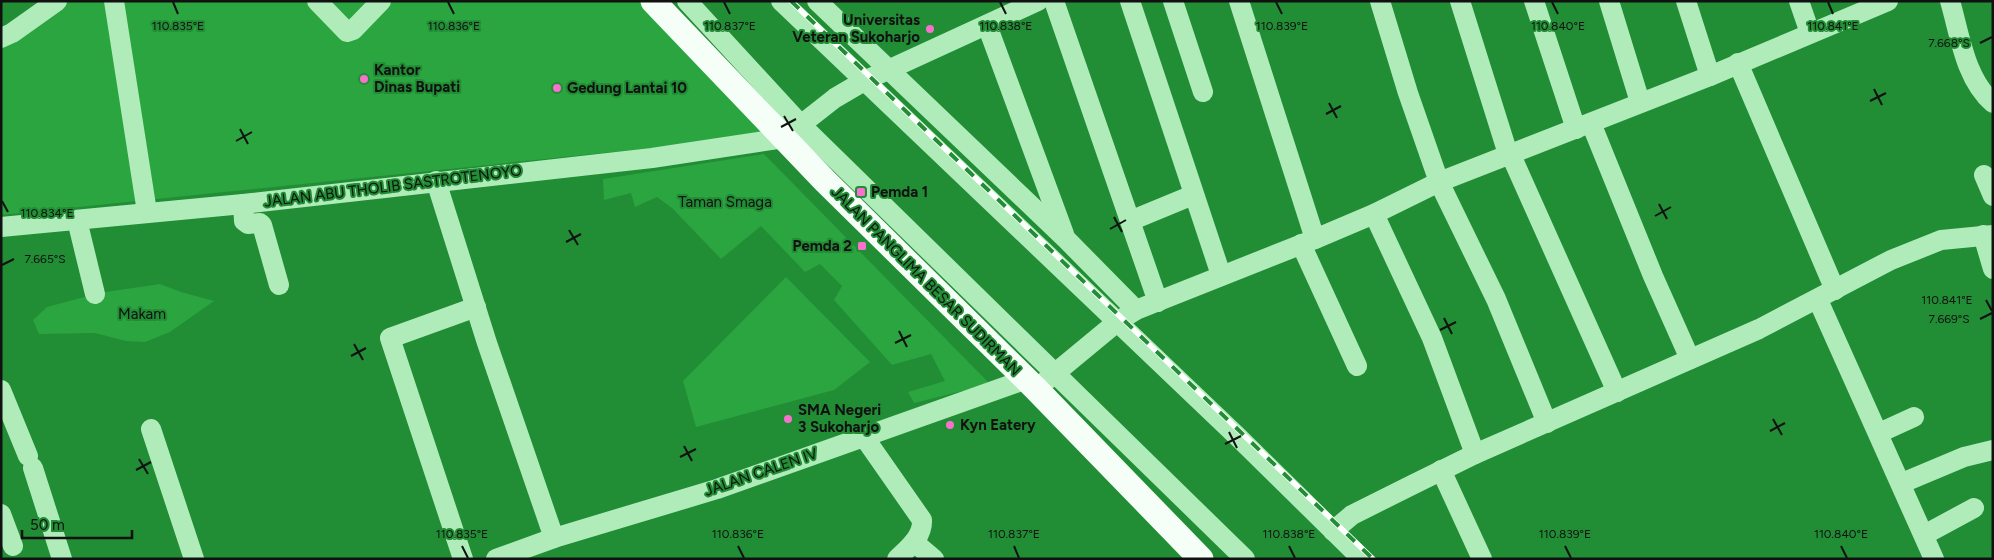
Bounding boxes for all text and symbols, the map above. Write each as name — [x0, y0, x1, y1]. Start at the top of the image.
place label: Universitas Veteran Sukoharjo — [792, 11, 920, 46]
text: 110.835°E — [152, 19, 204, 33]
text: 110.836°E — [428, 19, 480, 33]
text: 110.837°E — [704, 19, 756, 33]
text: 110.838°E — [980, 19, 1032, 33]
text: 110.839°E — [1256, 19, 1308, 33]
text: 110.840°E — [1531, 19, 1585, 33]
text: 110.841°E — [1807, 19, 1859, 33]
marker: Universitas Veteran Sukoharjo — [924, 23, 936, 35]
text: 7.668°S — [1928, 36, 1970, 50]
place label: Kantor Dinas Bupati — [374, 61, 460, 96]
marker: Kantor Dinas Bupati — [358, 73, 370, 85]
place label: Gedung Lantai 10 — [567, 79, 687, 97]
marker: Gedung Lantai 10 — [551, 82, 563, 94]
street label: JALAN ABU THOLIB SASTROTENOYO — [263, 161, 523, 211]
street label: JALAN PANGLIMA BESAR SUDIRMAN — [828, 183, 1024, 379]
place label: Pemda 1 — [871, 183, 928, 201]
marker: Pemda 1 — [855, 186, 867, 198]
park label: Taman Smaga — [678, 193, 772, 211]
text: 110.834°E — [21, 206, 73, 220]
place label: Pemda 2 — [793, 237, 852, 255]
marker: Pemda 2 — [856, 240, 868, 252]
text: 7.665°S — [24, 252, 66, 266]
text: 110.841°E — [1921, 293, 1973, 307]
park label: Makam — [118, 305, 166, 323]
text: 7.669°S — [1928, 312, 1970, 326]
place label: SMA Negeri 3 Sukoharjo — [798, 401, 881, 436]
marker: SMA Negeri 3 Sukoharjo — [782, 413, 794, 425]
place label: Kyn Eatery — [960, 416, 1036, 434]
marker: Kyn Eatery — [944, 419, 956, 431]
street label: JALAN CALEN IV — [702, 444, 821, 500]
scale bar — [22, 508, 132, 540]
text: 50 m — [30, 516, 65, 534]
text: 110.835°E — [436, 527, 488, 541]
text: 110.836°E — [712, 527, 764, 541]
text: 110.837°E — [988, 527, 1040, 541]
text: 110.838°E — [1263, 527, 1315, 541]
text: 110.839°E — [1539, 527, 1591, 541]
text: 110.840°E — [1814, 527, 1868, 541]

